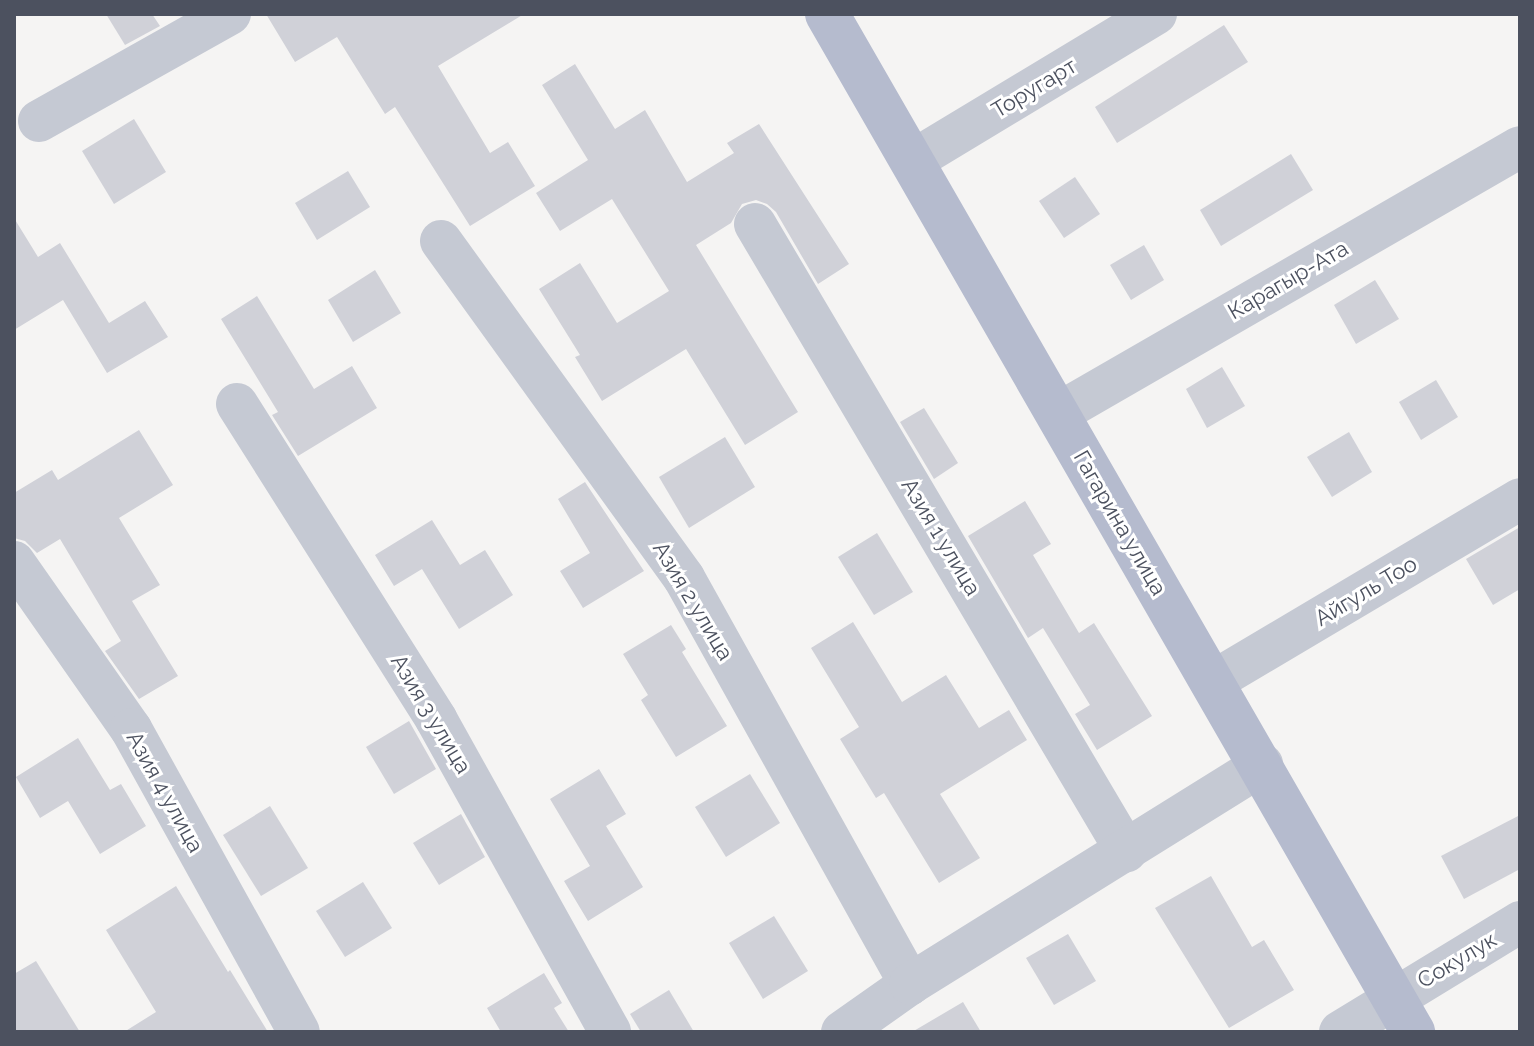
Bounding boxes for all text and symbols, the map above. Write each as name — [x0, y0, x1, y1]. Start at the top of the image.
street label: Торугарт — [987, 52, 1081, 124]
street label: Карагыр-Ата — [1223, 235, 1353, 325]
street label: Гагарина улица — [1068, 446, 1172, 600]
street label: Азия 1 улица — [896, 473, 986, 601]
street label: Азия 2 улица — [647, 537, 739, 665]
street label: Айгуль Тоо — [1310, 550, 1422, 632]
street label: Азия 3 улица — [385, 649, 477, 779]
street label: Азия 4 улица — [121, 727, 209, 857]
street label: Сокулук — [1413, 926, 1501, 994]

